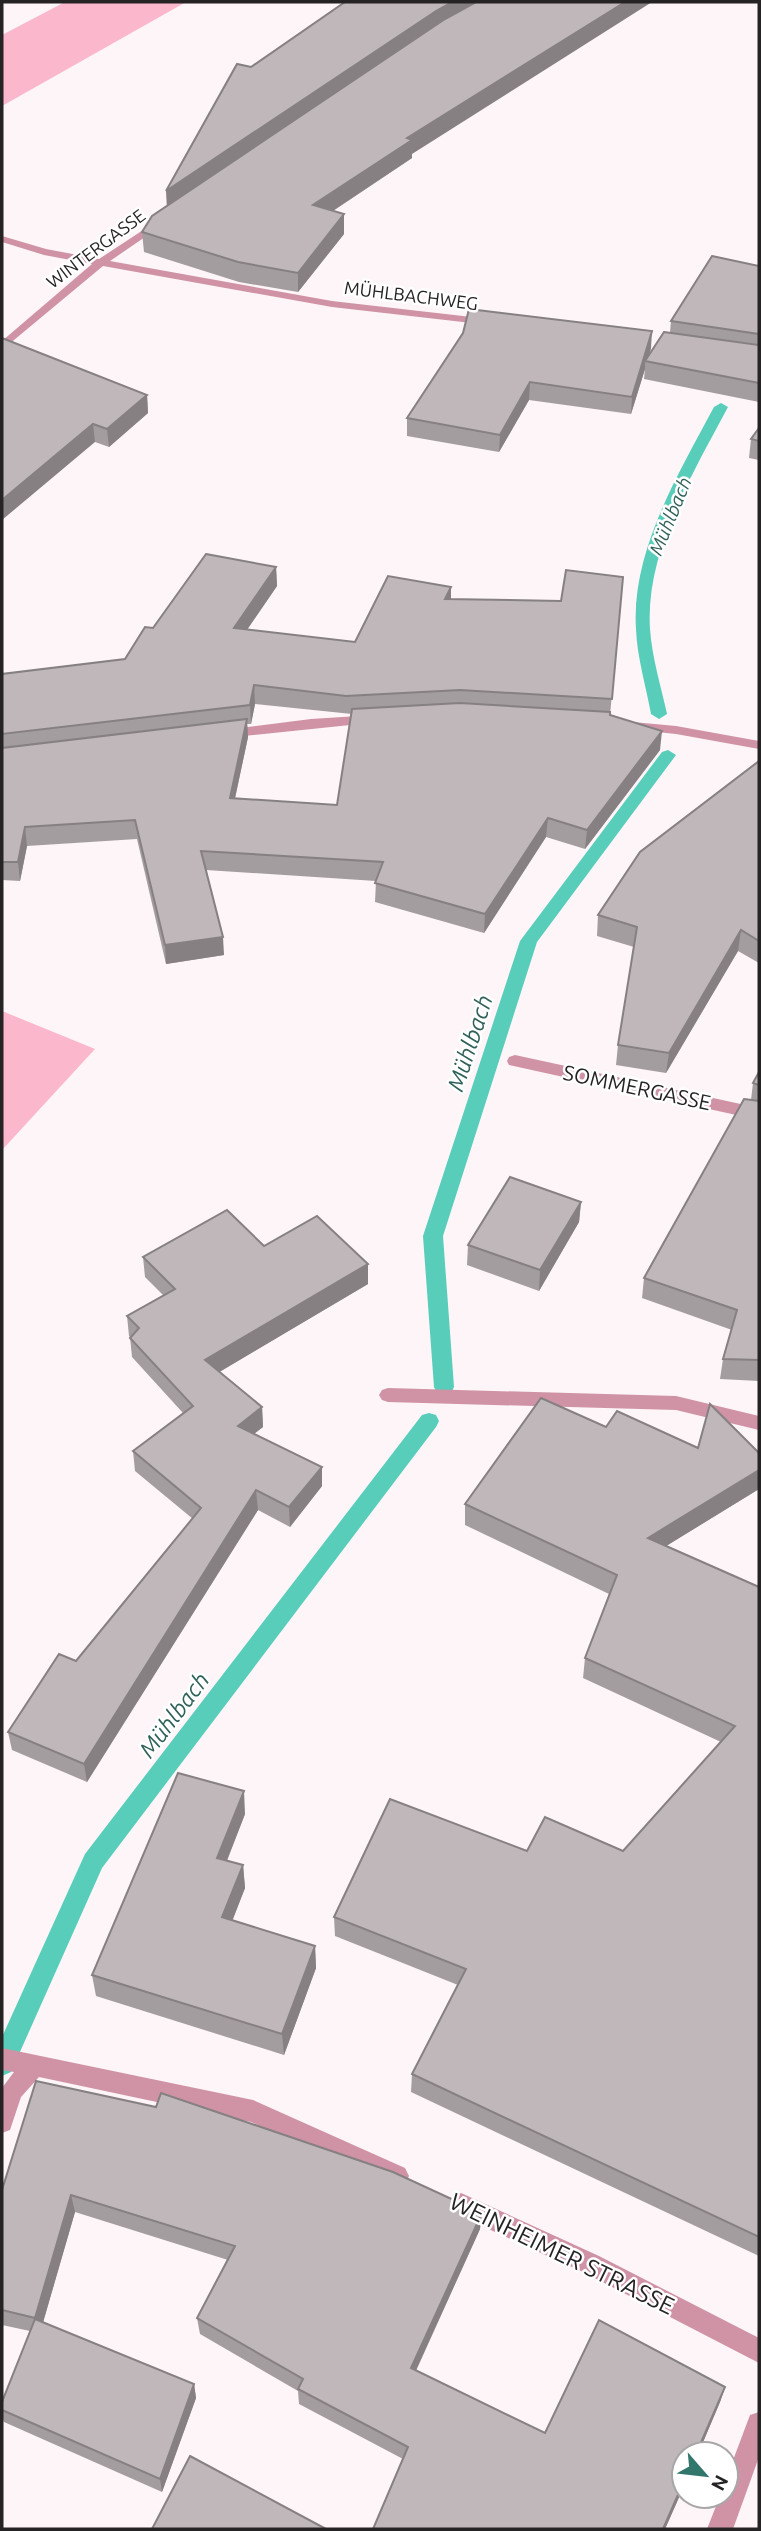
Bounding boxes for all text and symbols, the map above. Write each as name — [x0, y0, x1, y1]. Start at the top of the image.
street label: WINTERGASSE — [42, 205, 149, 292]
street label: MÜHLBACHWEG — [343, 277, 479, 313]
water label: Mühlbach — [644, 474, 696, 558]
water label: Mühlbach — [442, 992, 497, 1094]
street label: SOMMERGASSE — [561, 1060, 713, 1114]
water label: Mühlbach — [134, 1667, 214, 1762]
street label: WEINHEIMER STRASSE — [446, 2187, 679, 2320]
north arrow — [670, 2440, 740, 2510]
text: N — [707, 2472, 733, 2494]

